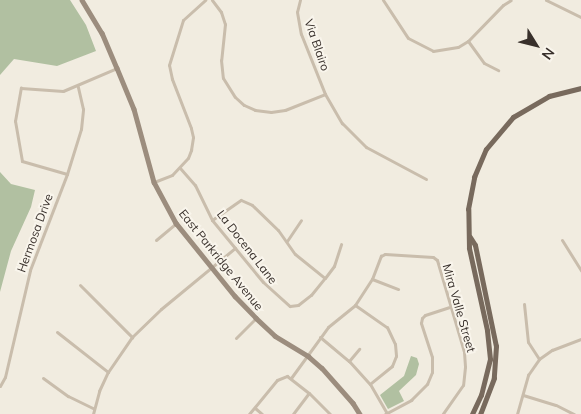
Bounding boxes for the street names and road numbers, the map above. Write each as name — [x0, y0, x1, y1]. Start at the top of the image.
street label: Via Blairo — [301, 17, 333, 73]
street label: Hermosa Drive — [14, 192, 56, 274]
street label: East Parkridge Avenue — [176, 207, 266, 313]
street label: La Docena Lane — [214, 207, 280, 287]
street label: Mira Valle Street — [440, 262, 478, 354]

